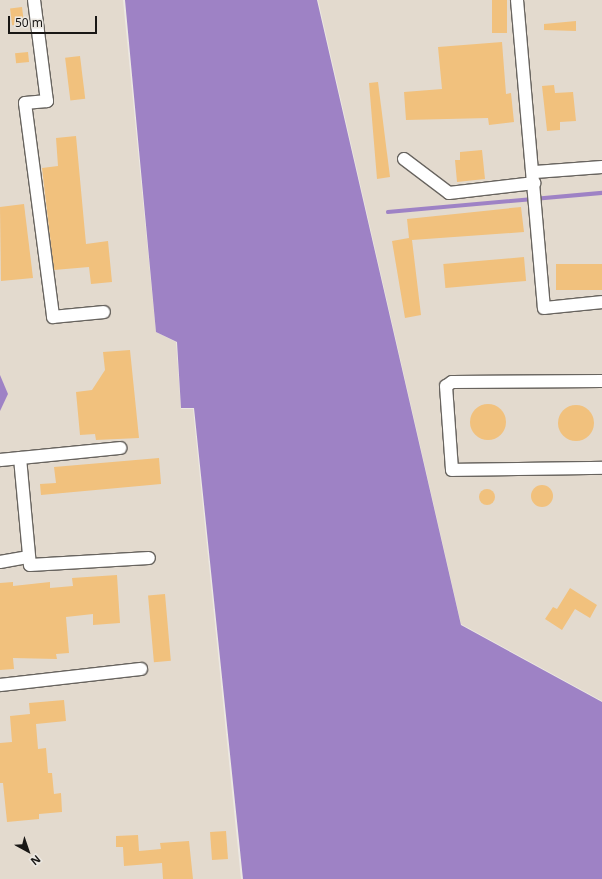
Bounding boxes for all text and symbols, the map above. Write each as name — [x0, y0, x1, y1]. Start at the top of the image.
scale bar — [10, 8, 99, 34]
text: 50 m — [15, 14, 43, 31]
north arrow — [8, 831, 48, 871]
text: N — [28, 852, 44, 869]

